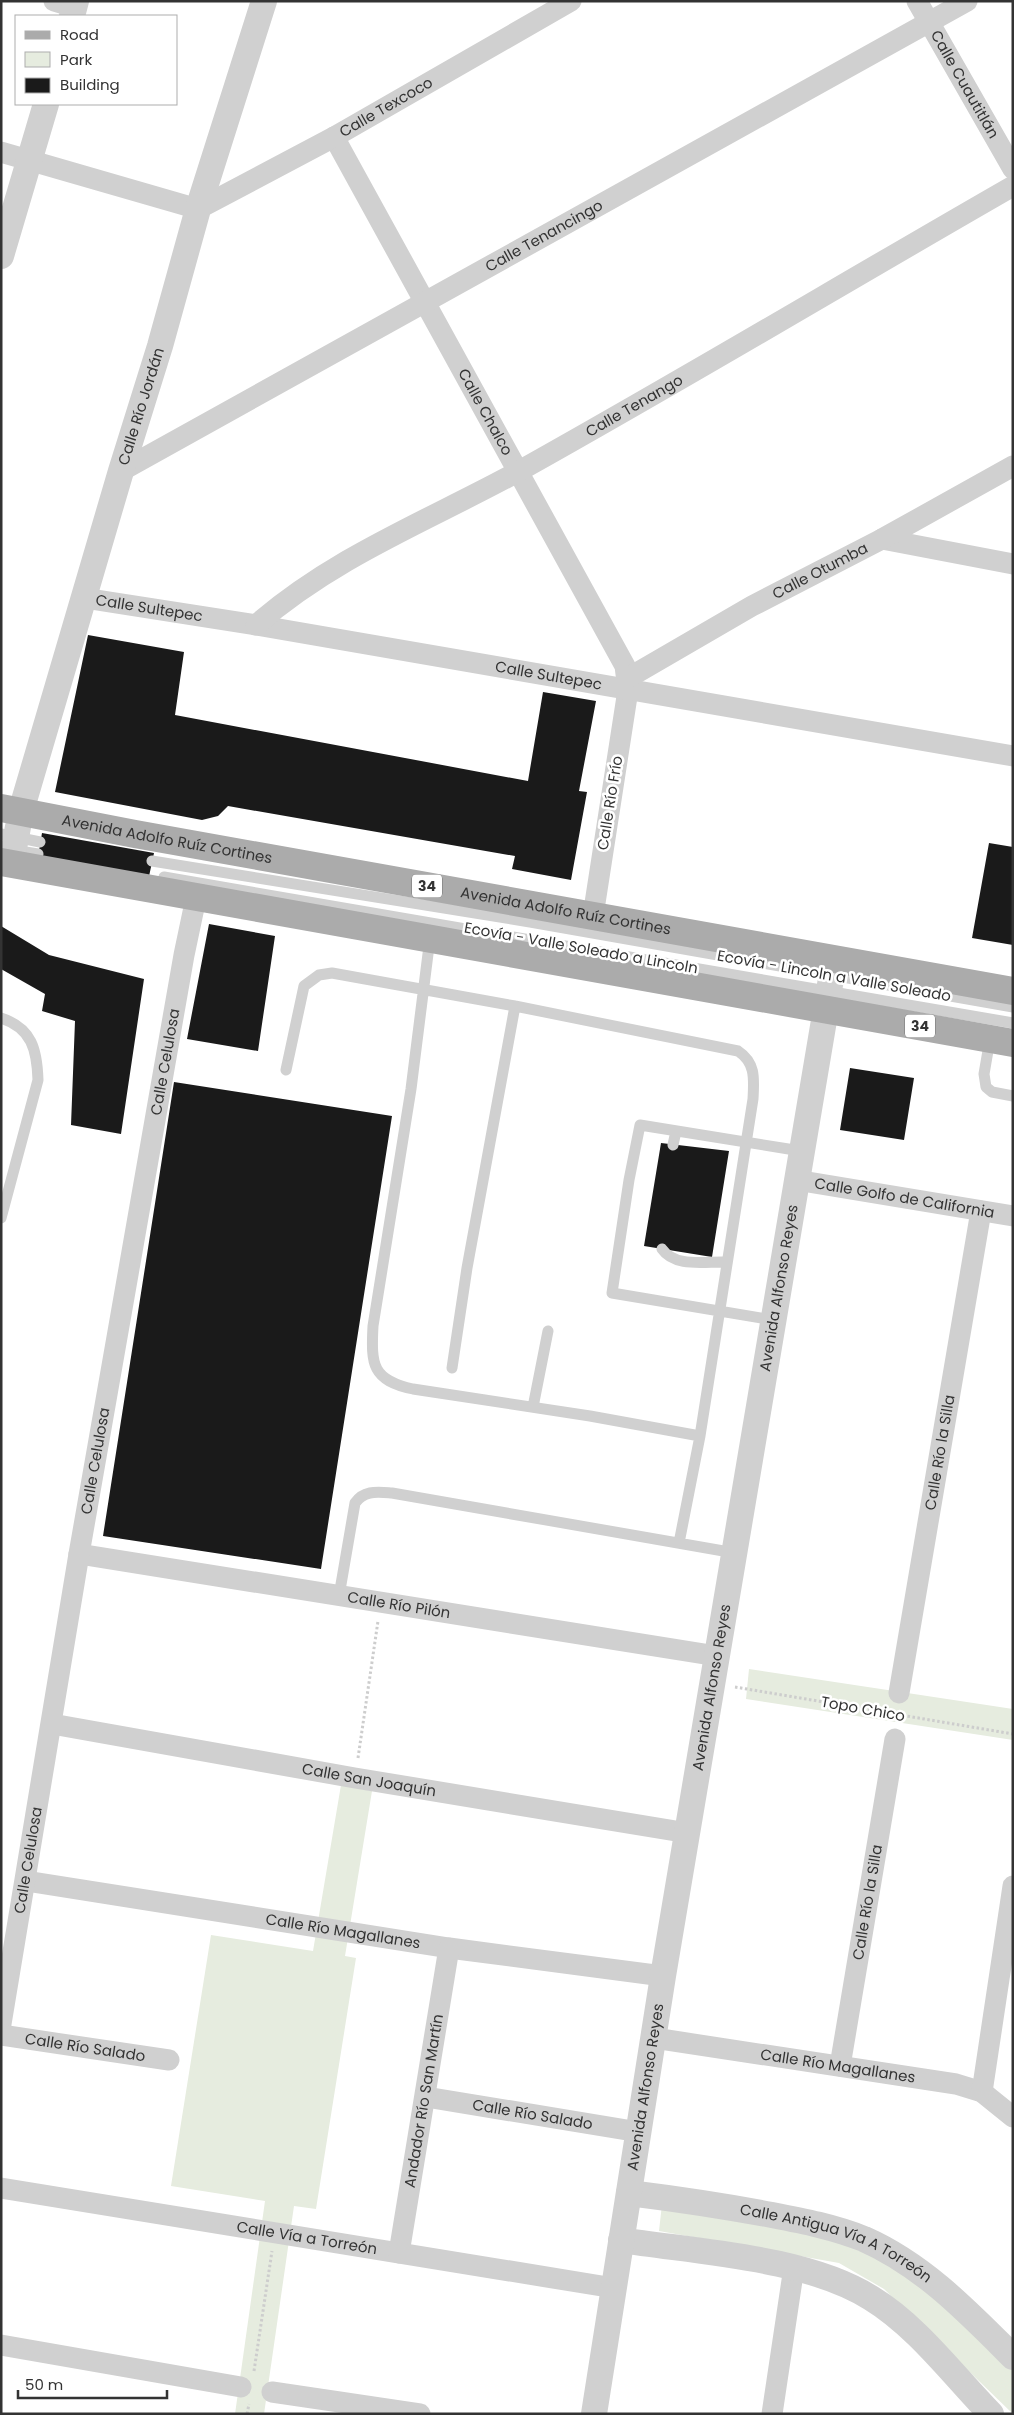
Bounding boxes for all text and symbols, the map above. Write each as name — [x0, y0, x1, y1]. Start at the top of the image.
legend — [15, 15, 178, 105]
text: Road — [60, 24, 99, 45]
street label: Calle Cuautitlán — [926, 26, 1004, 142]
text: Park — [60, 49, 92, 70]
street label: Calle Texcoco — [335, 72, 436, 142]
text: Building — [60, 74, 120, 95]
street label: Calle Tenancingo — [481, 194, 606, 277]
street label: Calle Río Jordán — [112, 345, 169, 468]
street label: Calle Chalco — [453, 365, 518, 459]
street label: Calle Tenango — [581, 369, 687, 442]
street label: Calle Otumba — [768, 537, 871, 604]
street label: Calle Sultepec — [94, 589, 204, 626]
street label: Calle Sultepec — [494, 656, 604, 695]
street label: Calle Río Frío — [592, 754, 627, 852]
street label: Avenida Adolfo Ruíz Cortines — [60, 809, 274, 868]
road number: 34 — [412, 874, 442, 898]
street label: Avenida Adolfo Ruíz Cortines — [459, 881, 673, 940]
street label: Ecovía - Valle Soleado a Lincoln — [463, 917, 700, 978]
street label: Ecovía - Lincoln a Valle Soleado — [716, 945, 953, 1006]
street label: Calle Celulosa — [145, 1007, 184, 1117]
road number: 34 — [905, 1014, 935, 1038]
street label: Calle Golfo de California — [813, 1172, 996, 1223]
street label: Avenida Alfonso Reyes — [754, 1203, 803, 1373]
street label: Calle Río la Silla — [919, 1393, 960, 1512]
street label: Calle Celulosa — [75, 1406, 115, 1516]
street label: Calle Río Pilón — [346, 1586, 452, 1623]
street label: Avenida Alfonso Reyes — [687, 1602, 736, 1772]
street label: Topo Chico — [819, 1691, 907, 1726]
street label: Calle San Joaquín — [300, 1758, 438, 1801]
street label: Calle Celulosa — [8, 1805, 47, 1915]
street label: Calle Río la Silla — [847, 1843, 887, 1962]
street label: Calle Río Magallanes — [264, 1908, 422, 1953]
street label: Avenida Alfonso Reyes — [621, 2002, 669, 2172]
street label: Andador Río San Martín — [399, 2012, 448, 2189]
street label: Calle Río Salado — [24, 2028, 147, 2066]
street label: Calle Río Magallanes — [759, 2043, 917, 2088]
street label: Calle Río Salado — [471, 2094, 594, 2134]
street label: Calle Antigua Vía A Torreón — [738, 2198, 937, 2287]
street label: Calle Vía a Torreón — [235, 2216, 379, 2259]
scale bar — [18, 2368, 166, 2400]
text: 50 m — [25, 2374, 63, 2395]

